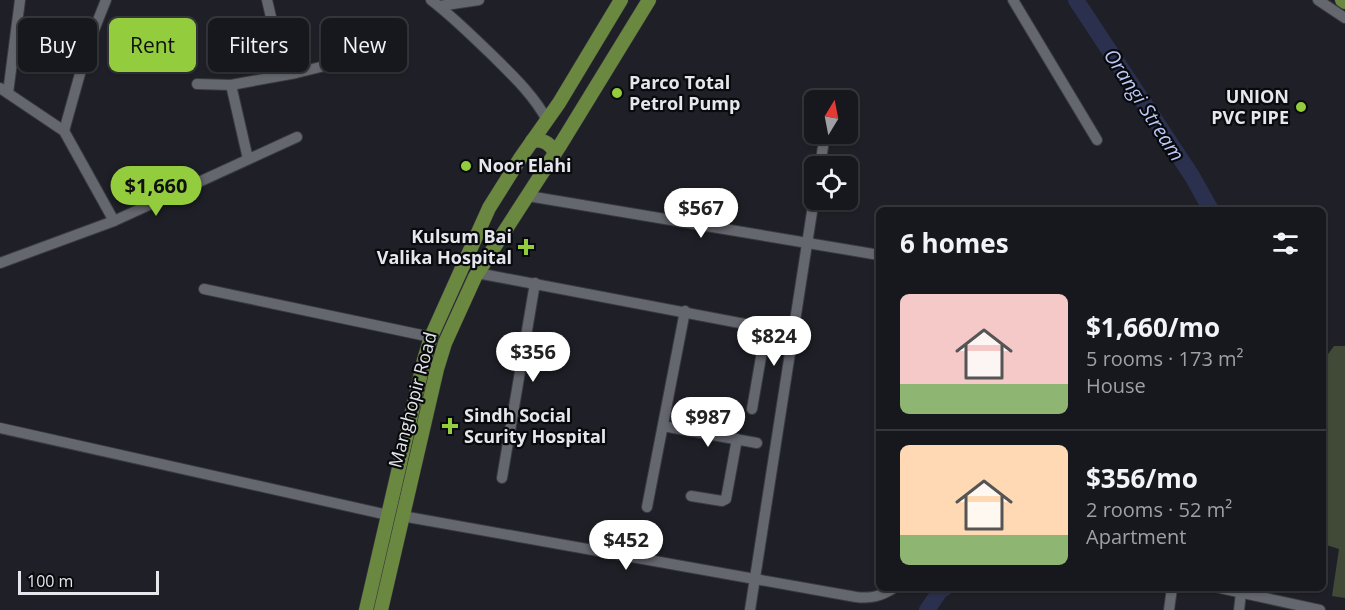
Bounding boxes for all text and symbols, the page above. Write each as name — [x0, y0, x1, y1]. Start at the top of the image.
chip: Buy — [18, 18, 97, 72]
chip: Rent — [109, 18, 196, 72]
chip: Filters — [208, 18, 309, 72]
chip: New — [321, 18, 407, 72]
water label: Orangi Stream — [1098, 43, 1191, 166]
place label: Parco Total Petrol Pump — [629, 70, 740, 115]
place label: UNION PVC PIPE — [1211, 84, 1289, 129]
marker: Parco Total Petrol Pump — [610, 86, 624, 100]
north arrow — [804, 90, 858, 144]
map controls — [804, 90, 858, 210]
marker: UNION PVC PIPE — [1294, 100, 1308, 114]
place label: Noor Elahi — [478, 153, 572, 177]
button: locate — [804, 156, 858, 210]
marker: Noor Elahi — [459, 159, 473, 173]
pin: $1,660 — [107, 166, 205, 217]
text: $1,660 — [125, 172, 187, 199]
pin: $567 — [665, 188, 737, 239]
text: $567 — [678, 194, 724, 221]
place label: Kulsum Bai Valika Hospital — [377, 224, 512, 269]
text: 6 homes — [900, 225, 1009, 261]
icon: filters — [1269, 227, 1302, 260]
marker: Kulsum Bai Valika Hospital — [517, 238, 535, 256]
text: $1,660/mo — [1086, 309, 1220, 345]
pin: $824 — [738, 316, 810, 367]
icon: home — [948, 318, 1020, 390]
text: $824 — [751, 322, 797, 349]
street label: Manghopir Road — [382, 329, 442, 470]
pin: $356 — [497, 332, 569, 383]
text: $356 — [510, 338, 556, 365]
text: 5 rooms · 173 m² — [1086, 345, 1244, 372]
text: House — [1086, 372, 1146, 399]
pin: $987 — [672, 397, 744, 448]
place label: Sindh Social Scurity Hospital — [464, 403, 606, 448]
text: $987 — [685, 403, 731, 430]
marker: Sindh Social Scurity Hospital — [441, 417, 459, 435]
text: $356/mo — [1086, 460, 1198, 496]
icon: home — [948, 469, 1020, 541]
text: 2 rooms · 52 m² — [1086, 496, 1232, 523]
pin: $452 — [590, 520, 662, 571]
text: Apartment — [1086, 523, 1186, 550]
text: $452 — [603, 526, 649, 553]
scale bar — [18, 568, 159, 596]
text: 100 m — [27, 570, 73, 592]

